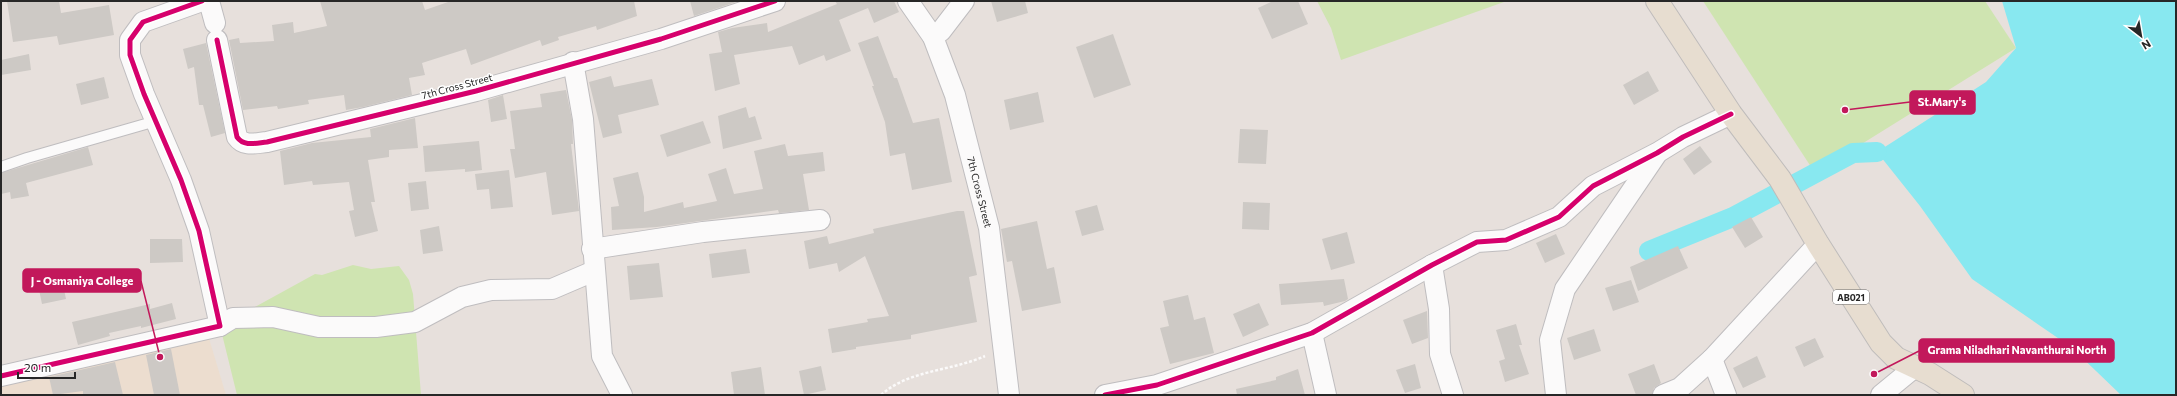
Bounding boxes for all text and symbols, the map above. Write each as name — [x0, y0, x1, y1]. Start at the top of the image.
north arrow — [2121, 16, 2161, 56]
text: N — [2140, 37, 2153, 53]
street label: 7th Cross Street — [420, 71, 494, 101]
callout: St.Mary's — [1910, 91, 1975, 114]
text: St.Mary's — [1918, 95, 1966, 108]
street label: 7th Cross Street — [965, 155, 995, 229]
callout: J - Osmaniya College — [23, 269, 141, 292]
text: J - Osmaniya College — [31, 274, 134, 288]
road number: AB021 — [1833, 290, 1869, 304]
callout: Grama Niladhari Navanthurai North — [1919, 339, 2114, 362]
text: Grama Niladhari Navanthurai North — [1927, 343, 2107, 356]
scale bar — [18, 354, 75, 380]
text: 20 m — [24, 360, 51, 374]

